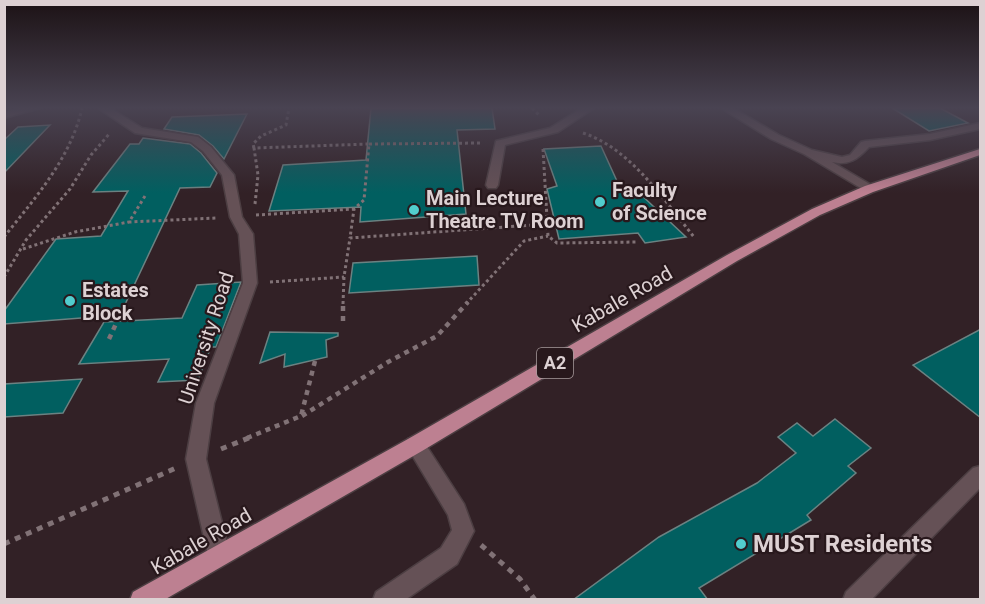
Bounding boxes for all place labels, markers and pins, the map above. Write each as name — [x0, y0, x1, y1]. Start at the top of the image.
place label: Faculty of Science — [612, 178, 707, 225]
place label: Main Lecture Theatre TV Room — [426, 186, 584, 233]
marker: Faculty of Science — [593, 195, 607, 209]
marker: Main Lecture Theatre TV Room — [407, 203, 421, 217]
place label: Estates Block — [82, 278, 149, 325]
marker: Estates Block — [63, 294, 77, 308]
place label: MUST Residents — [753, 530, 932, 558]
marker: MUST Residents — [734, 537, 748, 551]

